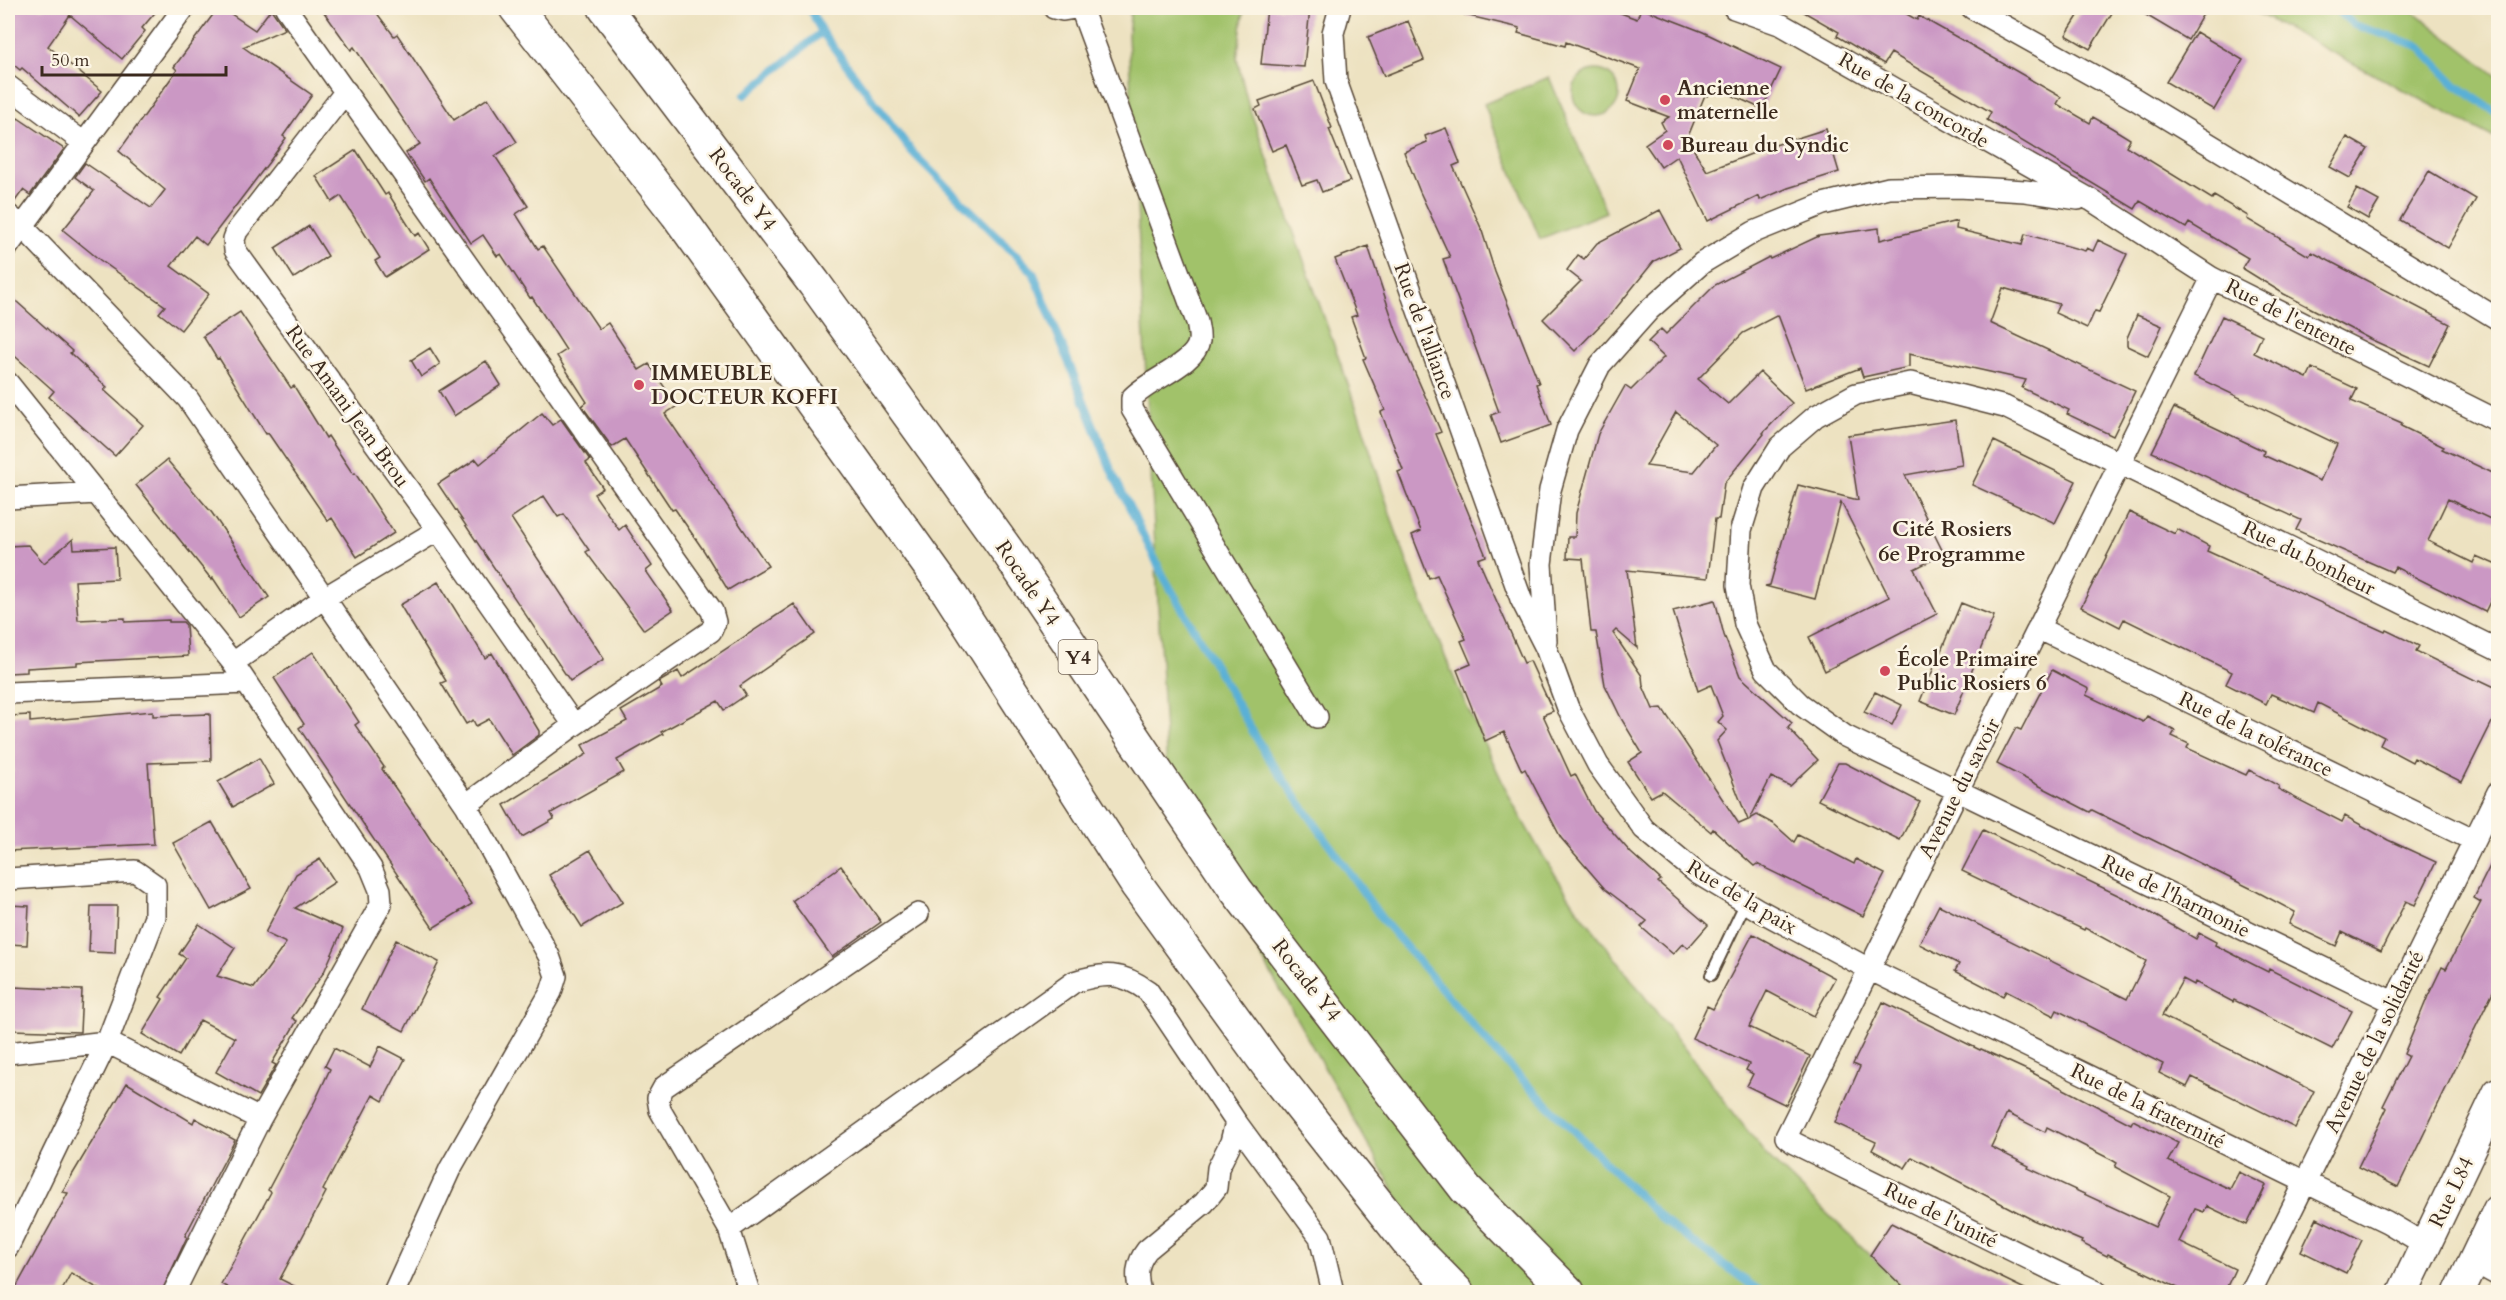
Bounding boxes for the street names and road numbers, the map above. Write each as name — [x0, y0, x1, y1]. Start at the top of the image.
street label: Rue de la concorde — [1833, 45, 1995, 155]
street label: Rocade Y4 — [702, 142, 784, 237]
street label: Rue de l'alliance — [1386, 259, 1463, 404]
street label: Rue de l'entente — [2220, 272, 2361, 363]
street label: Rue Amani Jean Brou — [279, 319, 417, 494]
street label: Rue du bonheur — [2238, 514, 2380, 603]
street label: Rocade Y4 — [988, 535, 1067, 632]
road number: Y4 — [1058, 640, 1098, 674]
street label: Rue de la tolérance — [2174, 685, 2338, 784]
street label: Avenue du savoir — [1912, 713, 2007, 863]
street label: Rue de l'harmonie — [2096, 848, 2255, 945]
street label: Rue de la paix — [1681, 853, 1803, 942]
street label: Rocade Y4 — [1265, 933, 1348, 1028]
street label: Avenue de la solidarité — [2318, 946, 2431, 1138]
street label: Rue de la fraternité — [2066, 1056, 2230, 1156]
street label: Rue L84 — [2422, 1152, 2481, 1232]
street label: Rue de l'unité — [1879, 1175, 2003, 1255]

